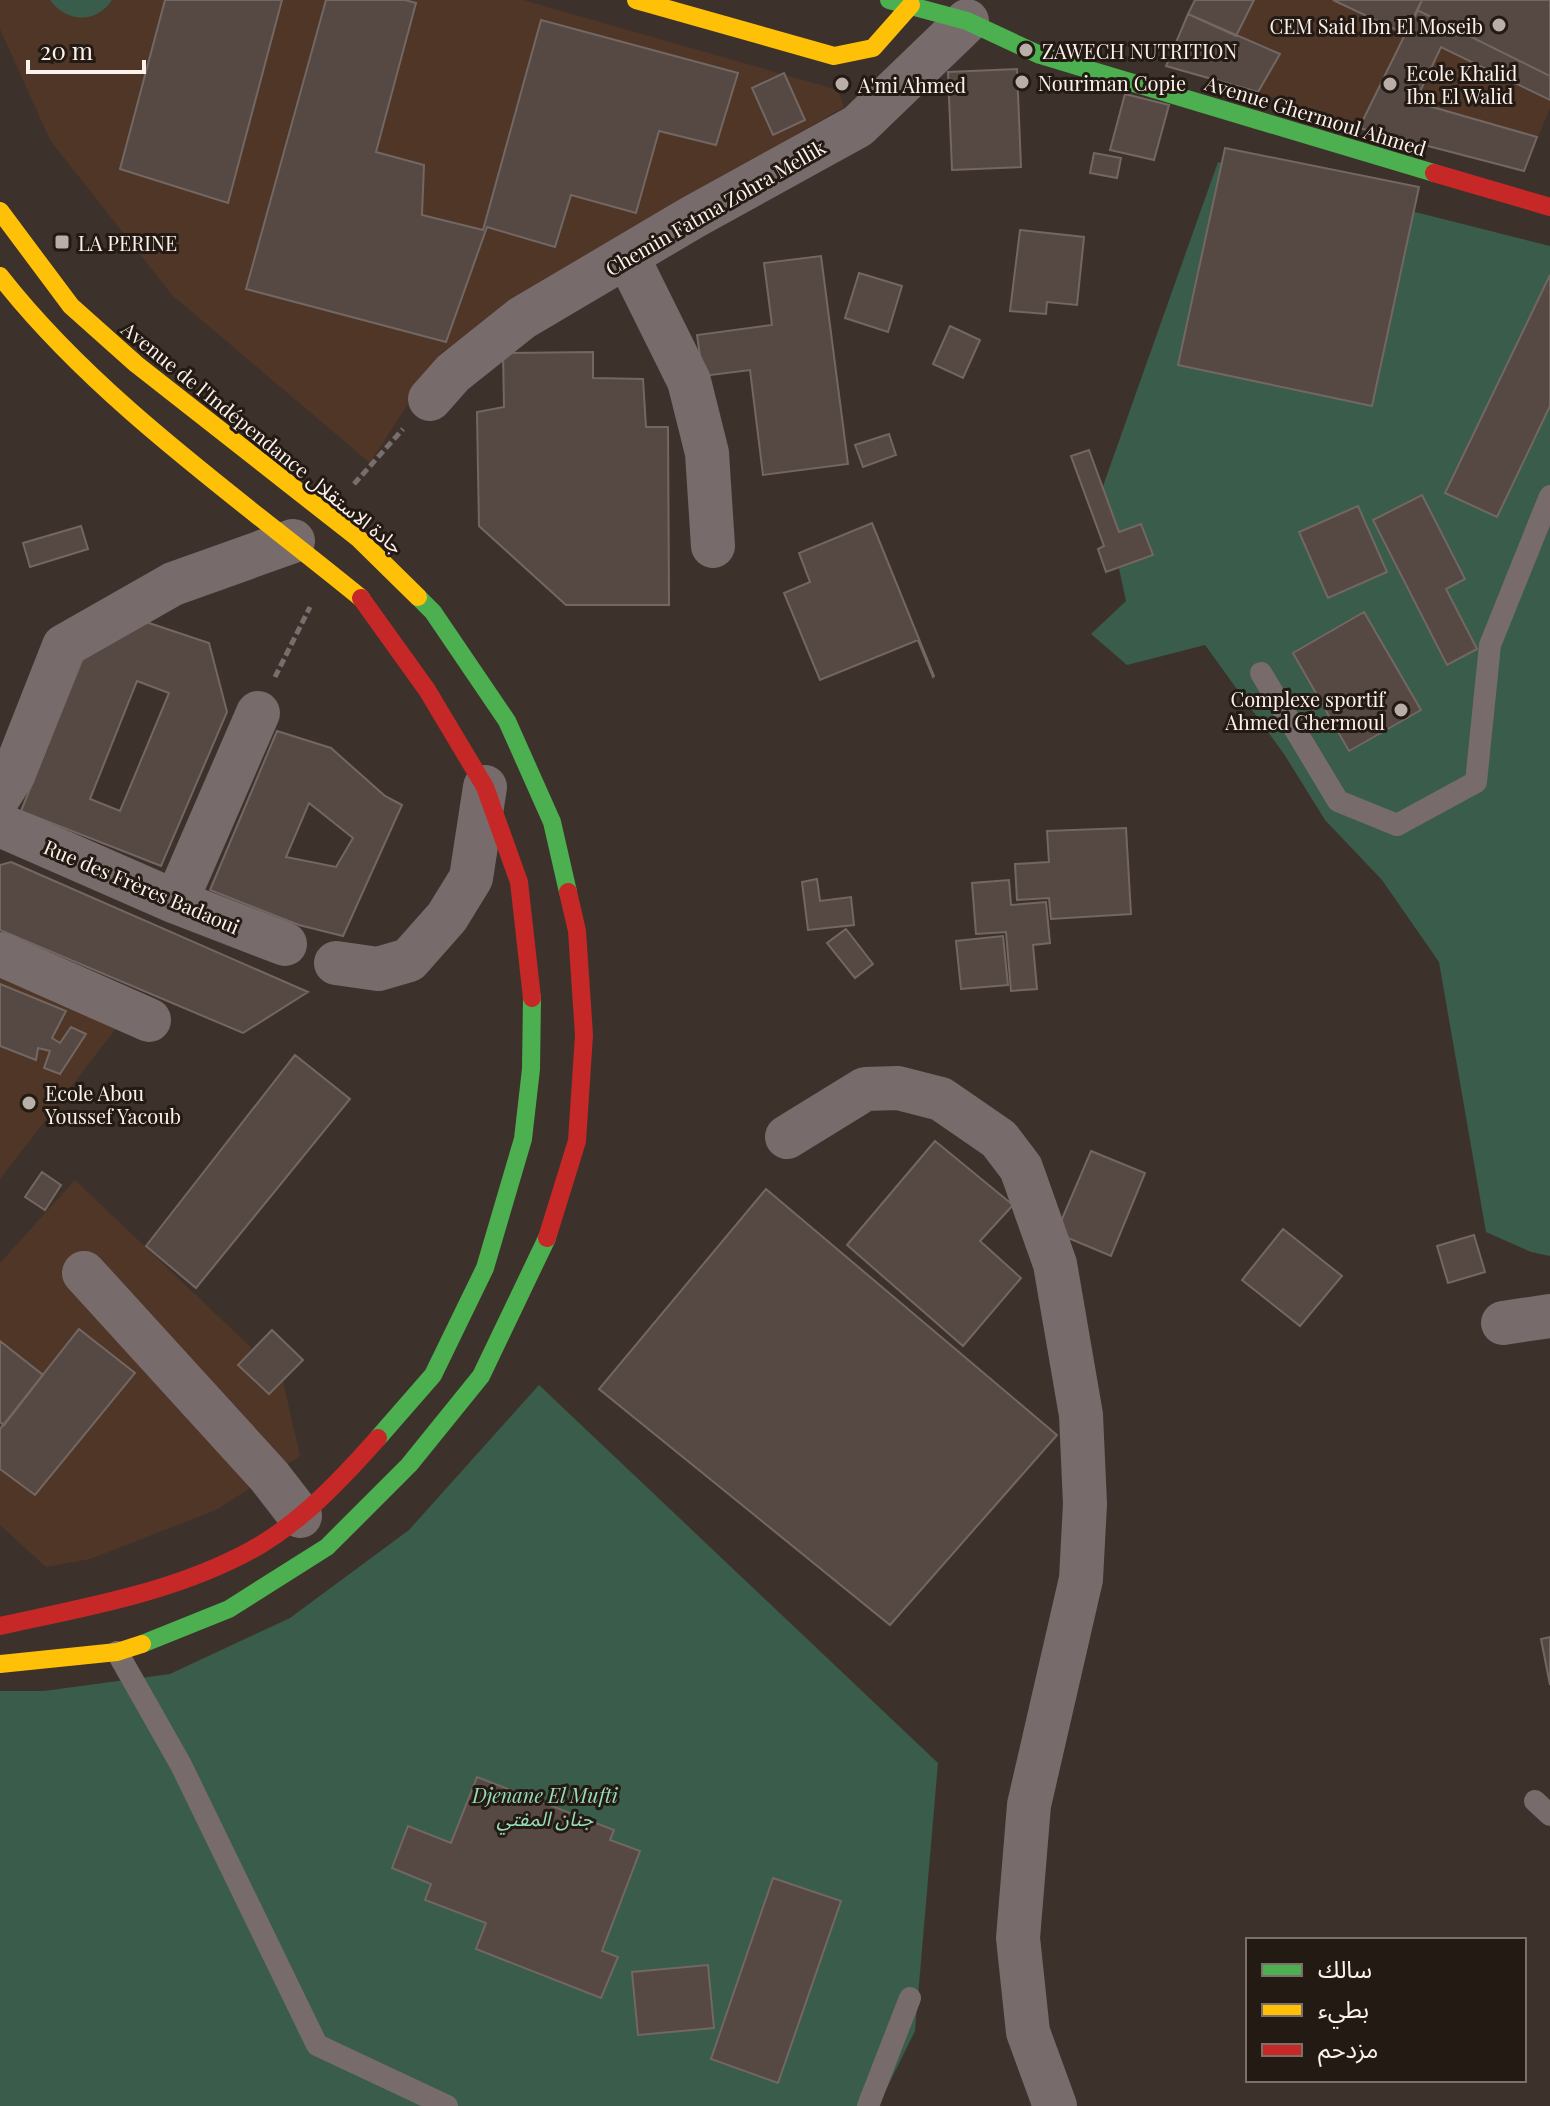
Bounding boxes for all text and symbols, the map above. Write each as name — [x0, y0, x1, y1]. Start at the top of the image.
place label: CEM Said Ibn El Moseib — [1269, 12, 1483, 39]
marker: CEM Said Ibn El Moseib — [1490, 16, 1508, 34]
scale bar — [28, 24, 144, 74]
text: 20 m — [40, 34, 93, 66]
place label: ZAWECH NUTRITION — [1042, 37, 1237, 64]
marker: ZAWECH NUTRITION — [1017, 41, 1035, 59]
place label: Ecole Khalid Ibn El Walid — [1406, 59, 1518, 109]
street label: Avenue Ghermoul Ahmed — [1201, 68, 1430, 162]
place label: Nouriman Copie — [1038, 69, 1186, 96]
place label: A'mi Ahmed — [857, 71, 967, 98]
marker: Nouriman Copie — [1013, 73, 1031, 91]
marker: A'mi Ahmed — [833, 75, 851, 93]
marker: Ecole Khalid Ibn El Walid — [1381, 75, 1399, 93]
street label: Chemin Fatma Zohra Mellik — [600, 133, 830, 281]
place label: LA PERINE — [78, 229, 177, 256]
marker: LA PERINE — [53, 233, 71, 251]
street label: Avenue de l'Indépendance جادة الاستقلال — [116, 314, 409, 559]
place label: Complexe sportif Ahmed Ghermoul — [1224, 685, 1386, 735]
marker: Complexe sportif Ahmed Ghermoul — [1392, 701, 1410, 719]
street label: Rue des Frères Badaoui — [40, 832, 244, 940]
place label: Ecole Abou Youssef Yacoub — [44, 1079, 181, 1129]
marker: Ecole Abou Youssef Yacoub — [20, 1094, 38, 1112]
park label: Djenane El Mufti جنان المفتي — [471, 1781, 619, 1834]
legend — [1246, 1938, 1526, 2082]
text: سالك — [1318, 1952, 1372, 1984]
text: بطيء — [1318, 1992, 1369, 2029]
text: مزدحم — [1318, 2032, 1378, 2067]

